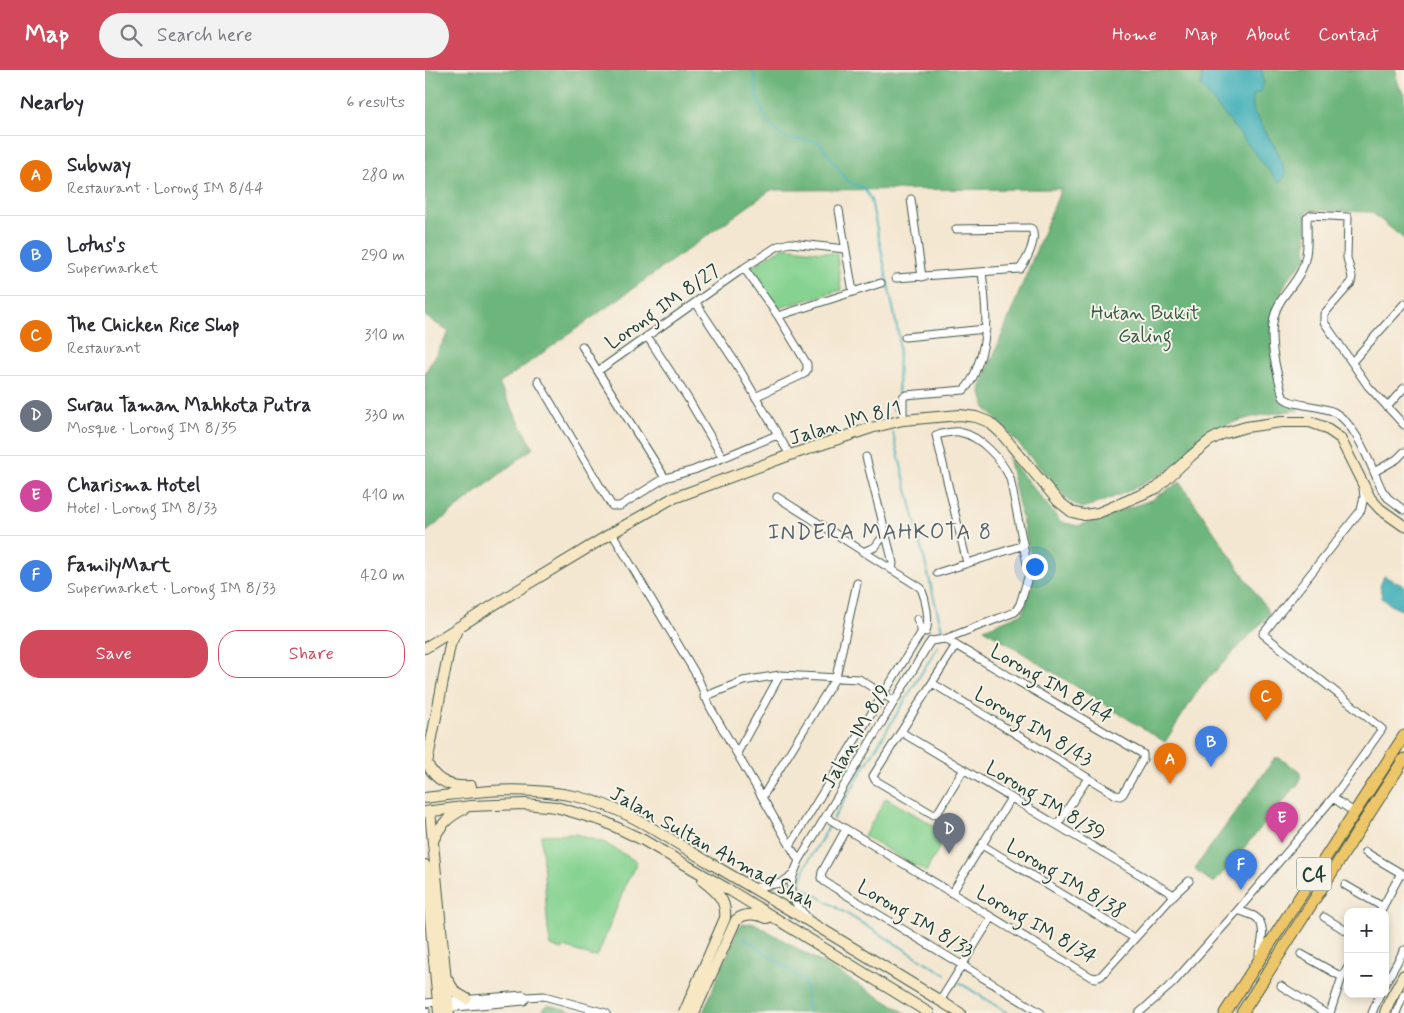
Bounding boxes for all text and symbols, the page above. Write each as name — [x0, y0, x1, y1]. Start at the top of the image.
search box — [99, 13, 449, 58]
text: Map — [25, 20, 69, 51]
icon: search — [117, 21, 145, 49]
text: Search here — [157, 23, 253, 48]
text: Home — [1112, 23, 1157, 47]
text: Map — [1185, 23, 1218, 47]
text: About — [1246, 23, 1290, 47]
text: Contact — [1318, 23, 1379, 47]
text: Nearby — [20, 89, 84, 117]
text: 6 results — [346, 92, 405, 113]
text: Subway — [67, 153, 131, 178]
text: A — [31, 165, 41, 186]
text: 280 m — [362, 165, 405, 186]
text: Restaurant · Lorong IM 8/44 — [67, 178, 264, 199]
text: Lotus's — [67, 233, 125, 258]
text: B — [31, 245, 41, 266]
text: 290 m — [361, 245, 405, 266]
text: Supermarket — [67, 258, 158, 279]
street label: Lorong IM 8/27 — [600, 258, 727, 358]
park label: Hutan Bukit Galing — [1091, 300, 1199, 352]
text: The Chicken Rice Shop — [67, 313, 240, 338]
text: C — [30, 325, 42, 346]
text: 310 m — [364, 325, 405, 346]
text: Restaurant — [67, 338, 141, 359]
text: Surau Taman Mahkota Putra — [67, 393, 311, 418]
street label: Jalan IM 8/1 — [786, 395, 905, 452]
text: D — [30, 405, 42, 426]
text: 330 m — [364, 405, 405, 426]
text: Mosque · Lorong IM 8/35 — [67, 418, 236, 439]
text: Charisma Hotel — [67, 473, 200, 498]
text: E — [31, 485, 41, 506]
text: 410 m — [362, 485, 405, 506]
text: Hotel · Lorong IM 8/33 — [67, 498, 217, 519]
district label: INDERA MAHKOTA 8 — [768, 519, 992, 547]
text: FamilyMart — [67, 553, 171, 578]
your location — [1022, 554, 1048, 580]
text: F — [32, 565, 40, 586]
text: 420 m — [361, 565, 405, 586]
text: Supermarket · Lorong IM 8/33 — [67, 578, 276, 599]
button: Save — [20, 630, 208, 678]
button: Share — [218, 630, 405, 678]
street label: Lorong IM 8/44 — [984, 638, 1118, 732]
street label: Jalan IM 8/9 — [816, 679, 897, 794]
pin: C — [1250, 680, 1282, 721]
street label: Lorong IM 8/43 — [968, 681, 1098, 775]
pin: B — [1195, 726, 1227, 767]
pin: A — [1154, 743, 1186, 784]
street label: Lorong IM 8/39 — [979, 755, 1110, 849]
street label: Jalan Sultan Ahmad Shah — [605, 781, 820, 916]
pin: E — [1266, 802, 1298, 843]
pin: D — [933, 813, 965, 854]
street label: Lorong IM 8/38 — [1000, 833, 1130, 927]
pin: F — [1225, 849, 1257, 890]
road number: C4 — [1297, 858, 1331, 891]
street label: Lorong IM 8/33 — [851, 874, 979, 966]
street label: Lorong IM 8/34 — [970, 880, 1102, 972]
map controls — [1344, 908, 1389, 998]
button: + — [1344, 908, 1389, 953]
button: − — [1344, 953, 1389, 998]

